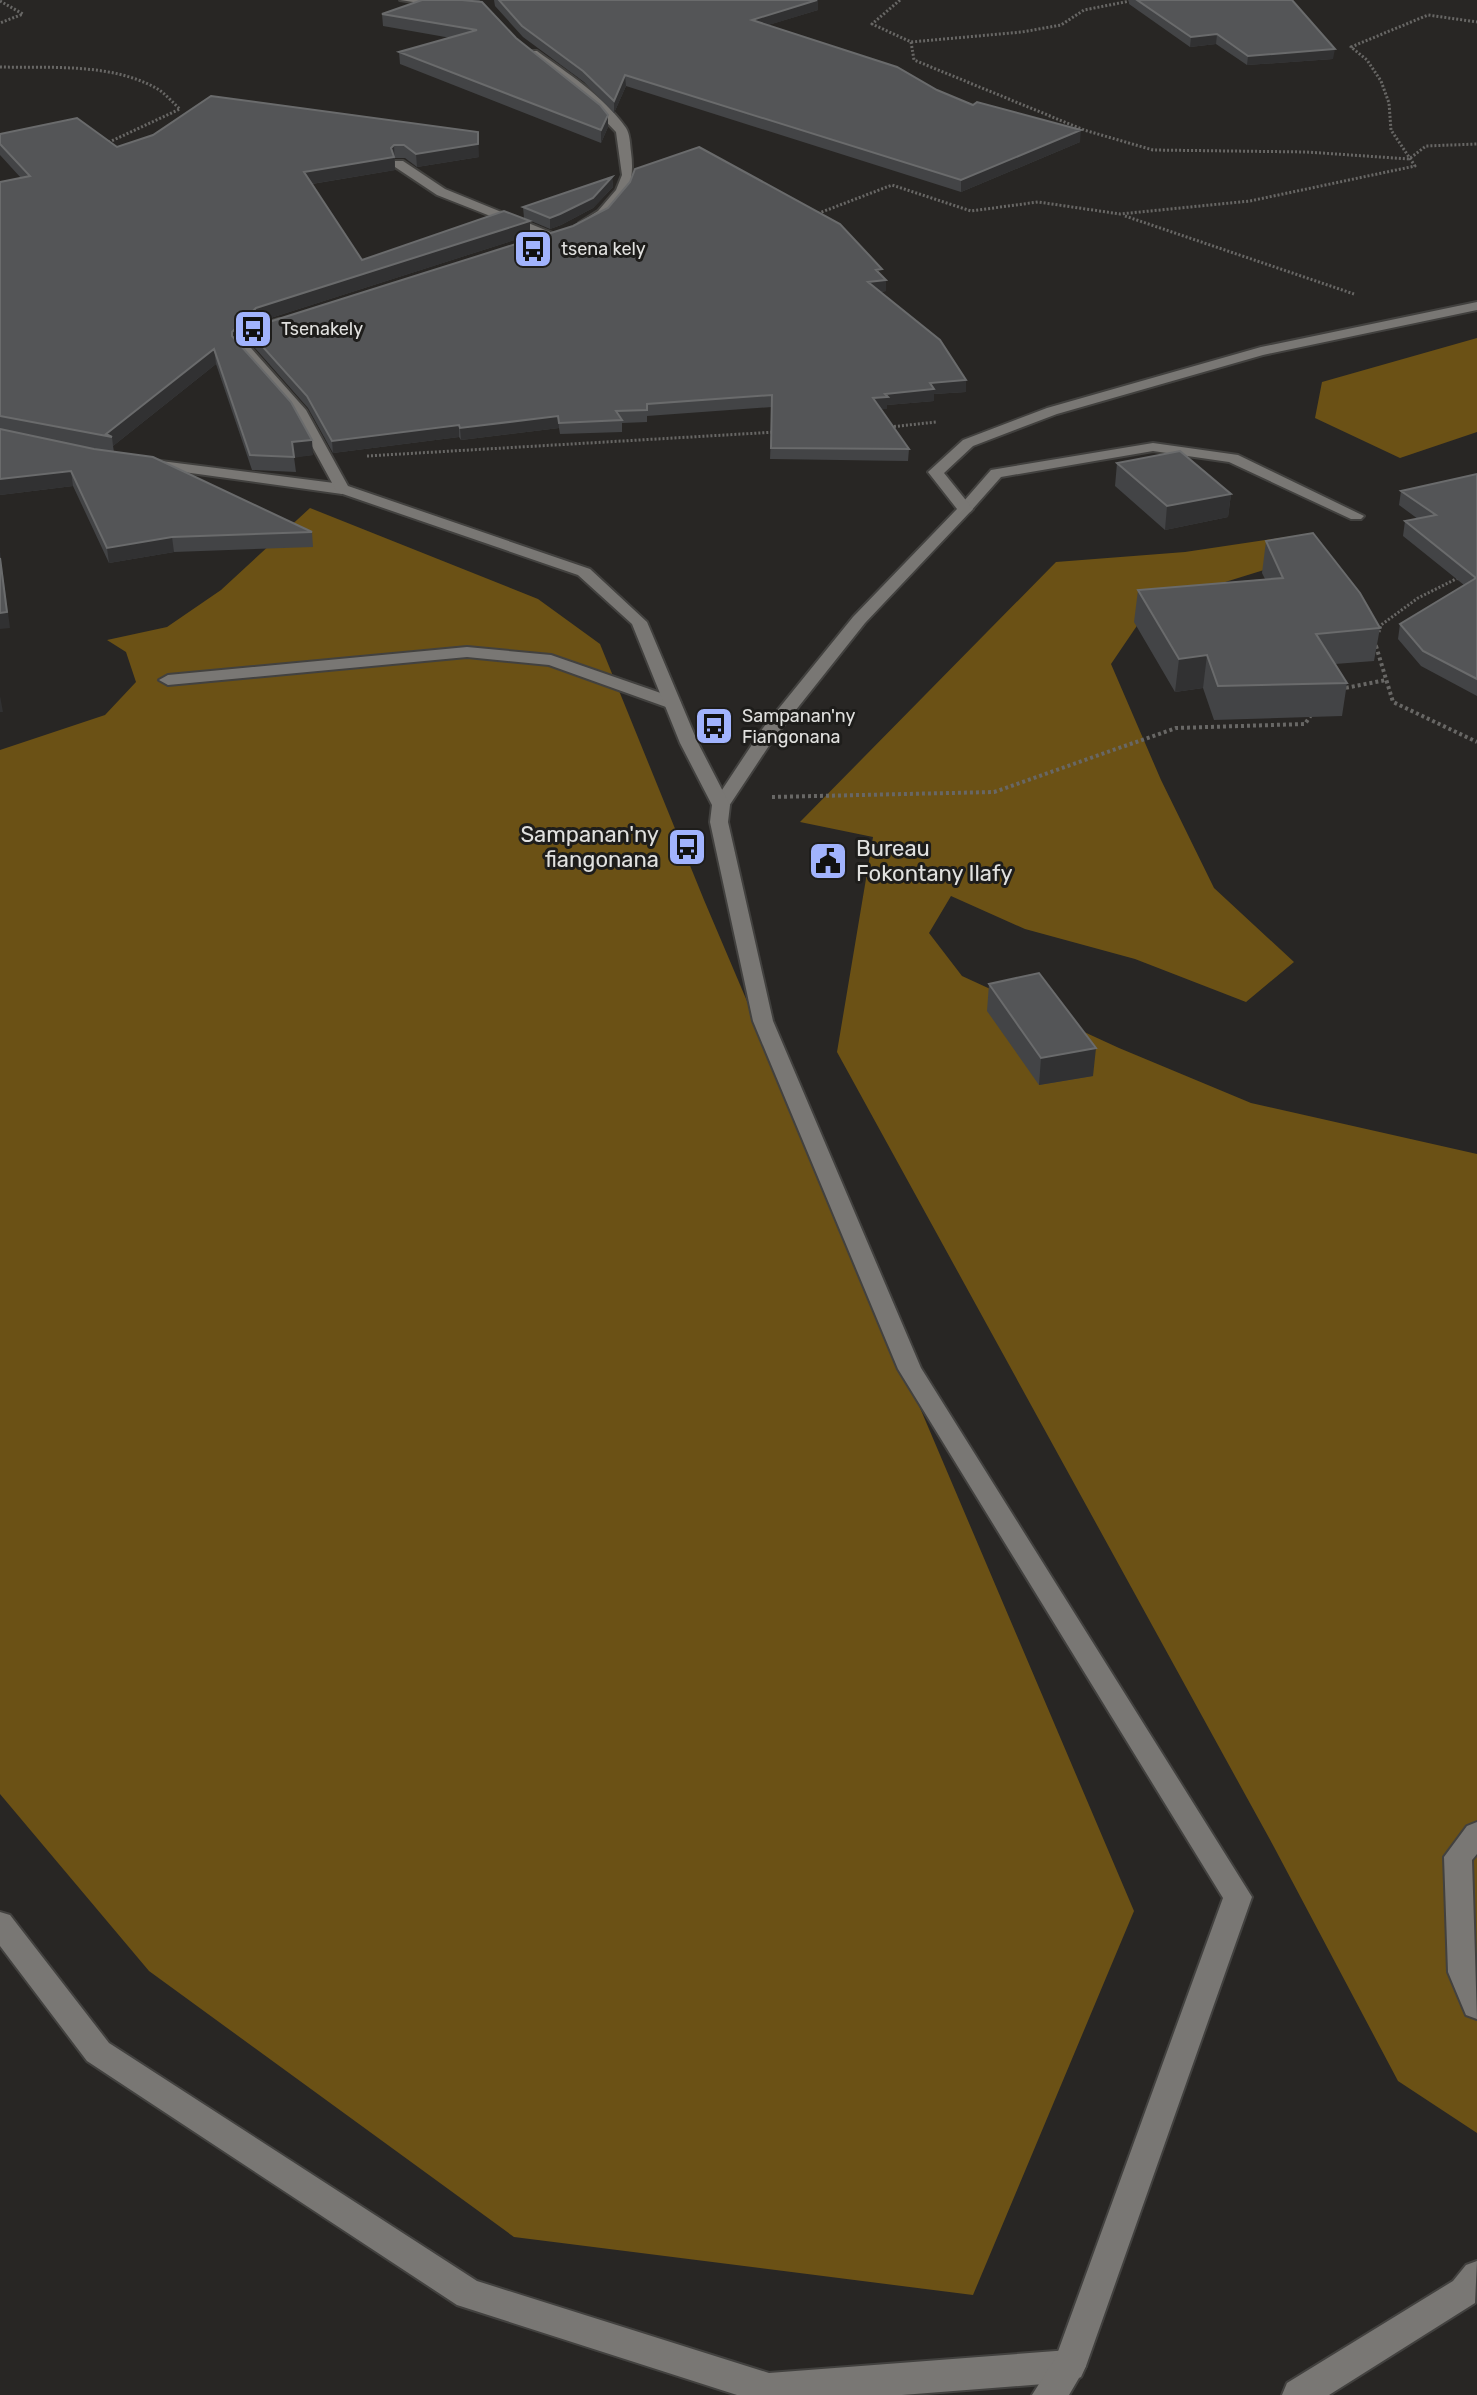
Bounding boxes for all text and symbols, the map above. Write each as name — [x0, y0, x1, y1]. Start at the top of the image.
bus stop icon: tsena kely — [512, 228, 554, 270]
place label: tsena kely — [561, 238, 646, 260]
bus stop icon: Tsenakely — [232, 308, 274, 350]
place label: Tsenakely — [281, 318, 363, 340]
bus stop icon: Sampanan'ny Fiangonana — [693, 705, 735, 747]
place label: Sampanan'ny Fiangonana — [742, 705, 855, 748]
place label: Sampanan'ny fiangonana — [520, 821, 659, 873]
bus stop icon: Sampanan'ny fiangonana — [666, 826, 708, 868]
place label: Bureau Fokontany Ilafy — [856, 835, 1013, 887]
public building icon: Bureau Fokontany Ilafy — [807, 840, 849, 882]

